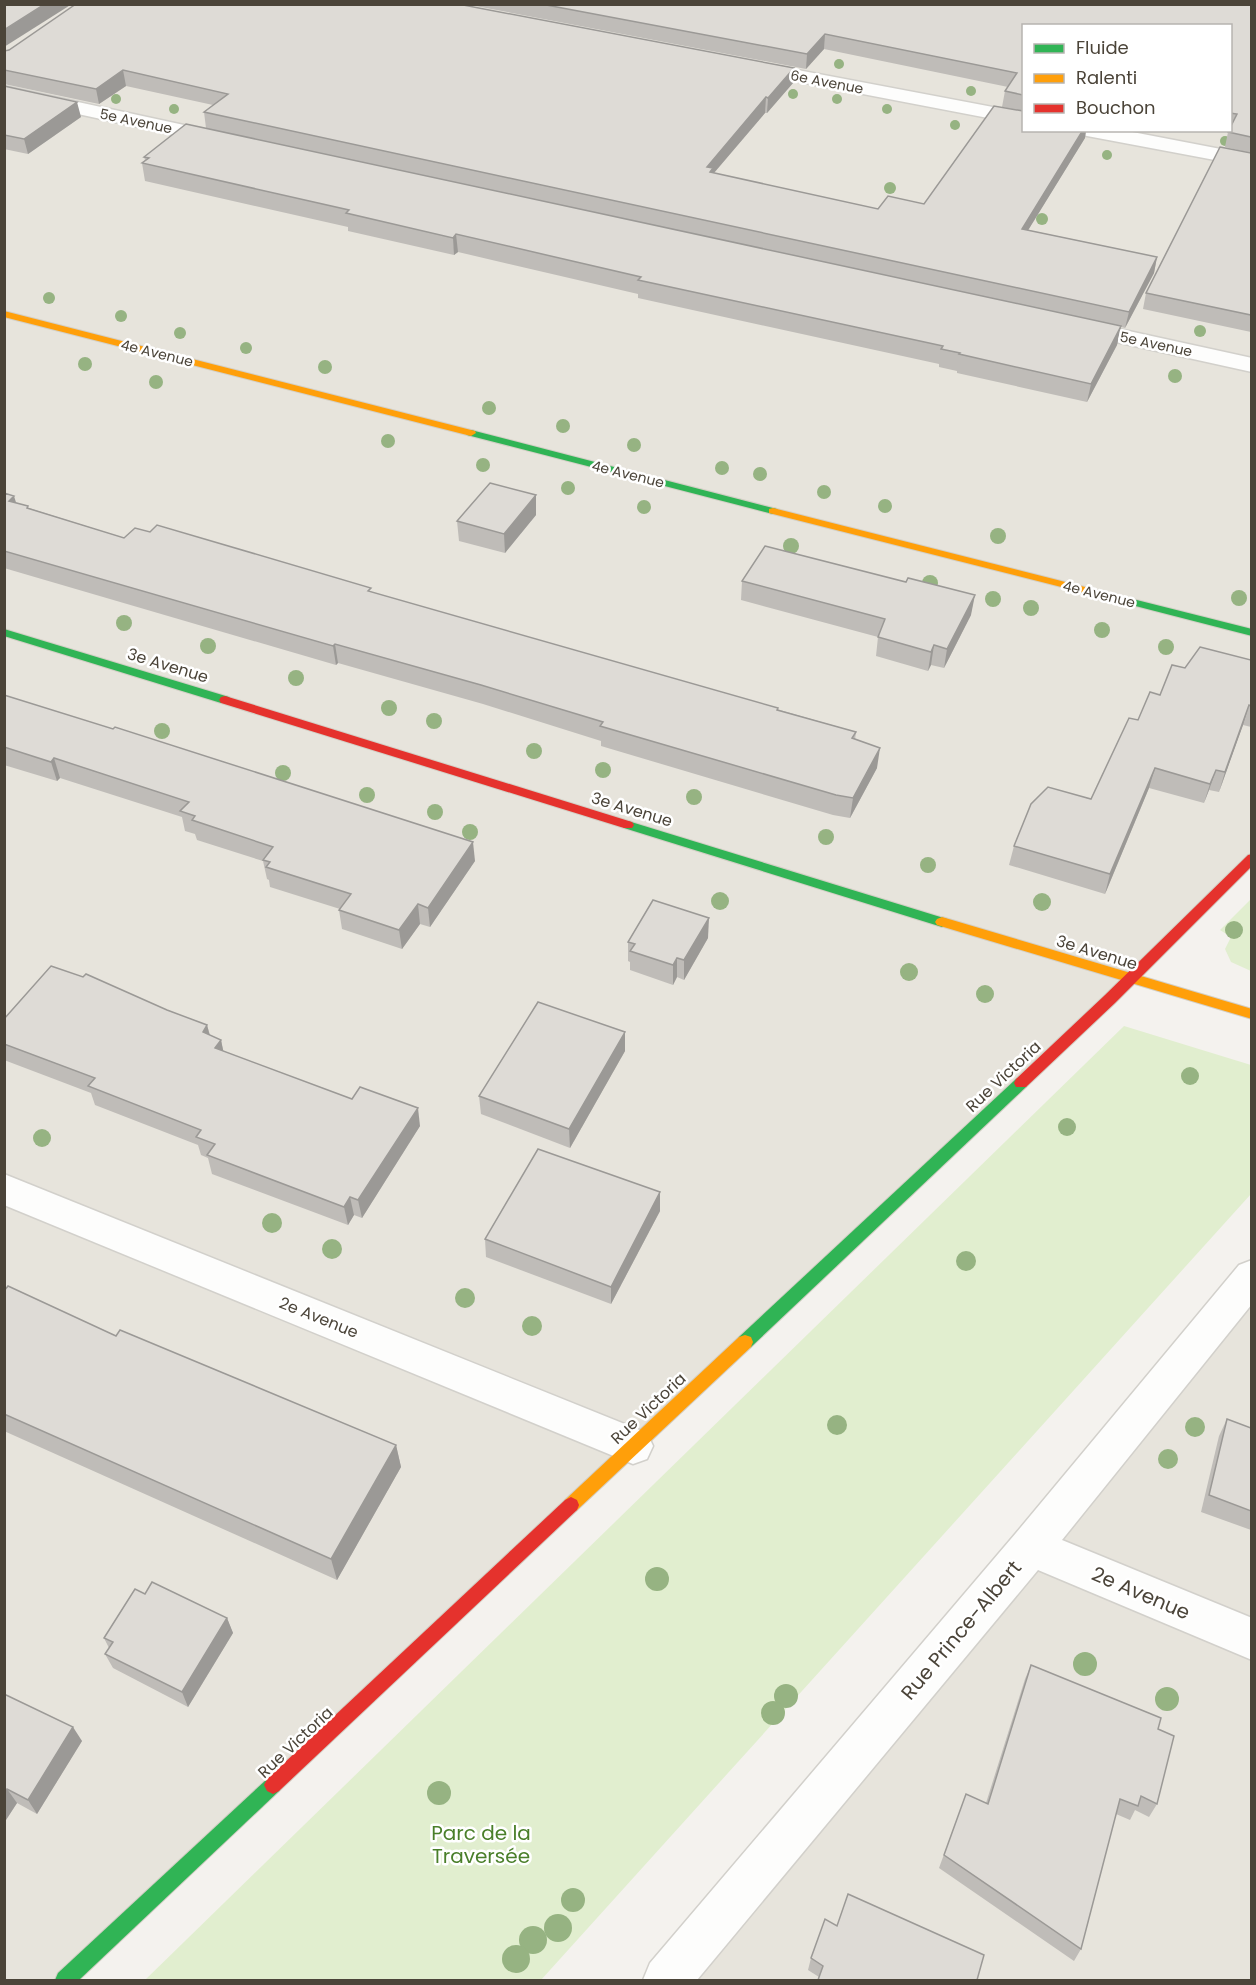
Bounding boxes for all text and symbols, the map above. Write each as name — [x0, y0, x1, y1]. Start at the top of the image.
legend — [1022, 24, 1232, 132]
text: Fluide — [1076, 35, 1129, 60]
street label: 6e Avenue — [789, 65, 865, 99]
text: Ralenti — [1076, 65, 1137, 90]
text: Bouchon — [1076, 95, 1156, 120]
street label: 5e Avenue — [98, 104, 174, 139]
street label: 5e Avenue — [1118, 327, 1194, 362]
street label: 4e Avenue — [119, 334, 196, 372]
street label: 4e Avenue — [590, 455, 667, 493]
street label: 4e Avenue — [1061, 575, 1138, 613]
street label: 3e Avenue — [124, 642, 211, 689]
street label: 3e Avenue — [588, 786, 675, 833]
street label: 3e Avenue — [1053, 929, 1140, 976]
street label: Rue Victoria — [961, 1035, 1046, 1117]
street label: 2e Avenue — [276, 1291, 362, 1344]
street label: Rue Victoria — [606, 1367, 691, 1449]
street label: Rue Prince-Albert — [894, 1554, 1028, 1706]
street label: 2e Avenue — [1088, 1560, 1194, 1626]
street label: Rue Victoria — [253, 1701, 338, 1783]
park label: Parc de la Traversée — [431, 1819, 531, 1870]

